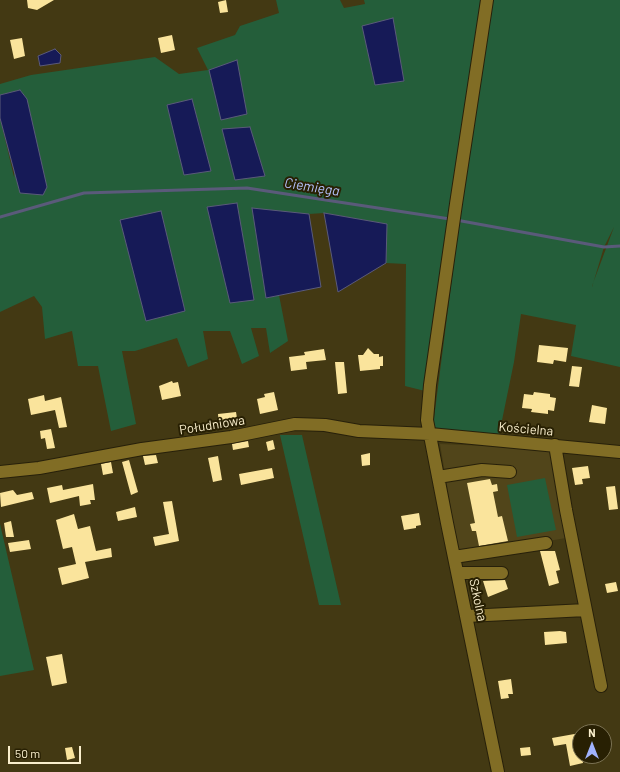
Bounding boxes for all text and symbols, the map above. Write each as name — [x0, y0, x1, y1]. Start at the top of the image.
water label: Ciemięga — [283, 174, 341, 200]
street label: Południowa — [178, 412, 246, 438]
street label: Kościelna — [498, 419, 554, 439]
street label: Szkolna — [466, 577, 490, 623]
north arrow — [572, 724, 612, 764]
text: N — [588, 726, 596, 739]
scale bar — [10, 738, 83, 764]
text: 50 m — [15, 746, 40, 760]

